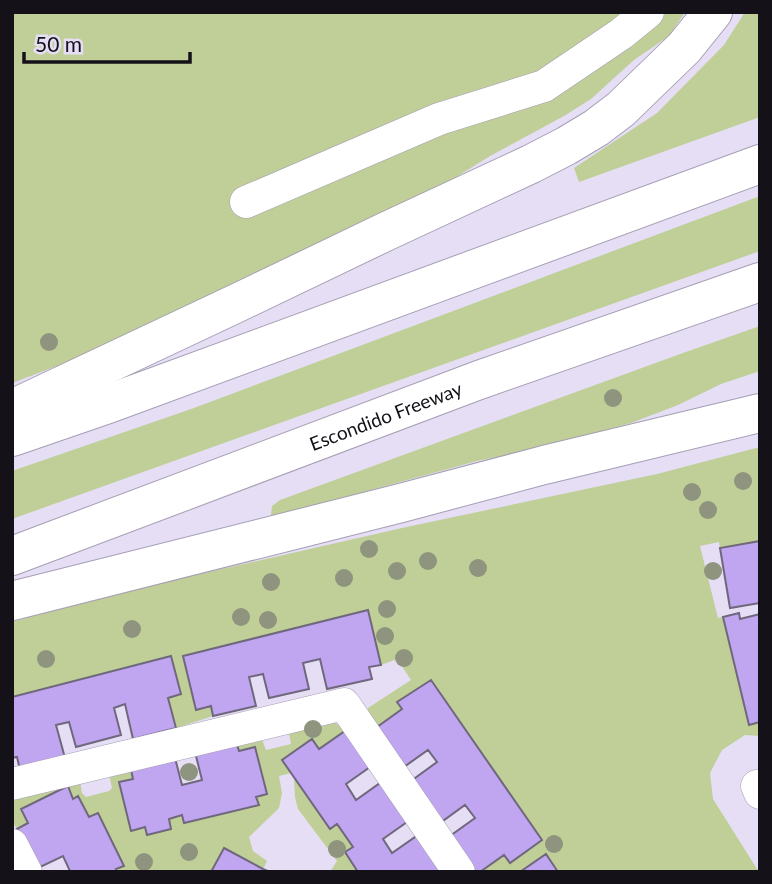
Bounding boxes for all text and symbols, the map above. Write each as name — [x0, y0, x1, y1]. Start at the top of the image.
scale bar — [24, 21, 191, 65]
text: 50 m — [35, 31, 82, 56]
street label: Escondido Freeway — [306, 376, 465, 454]

